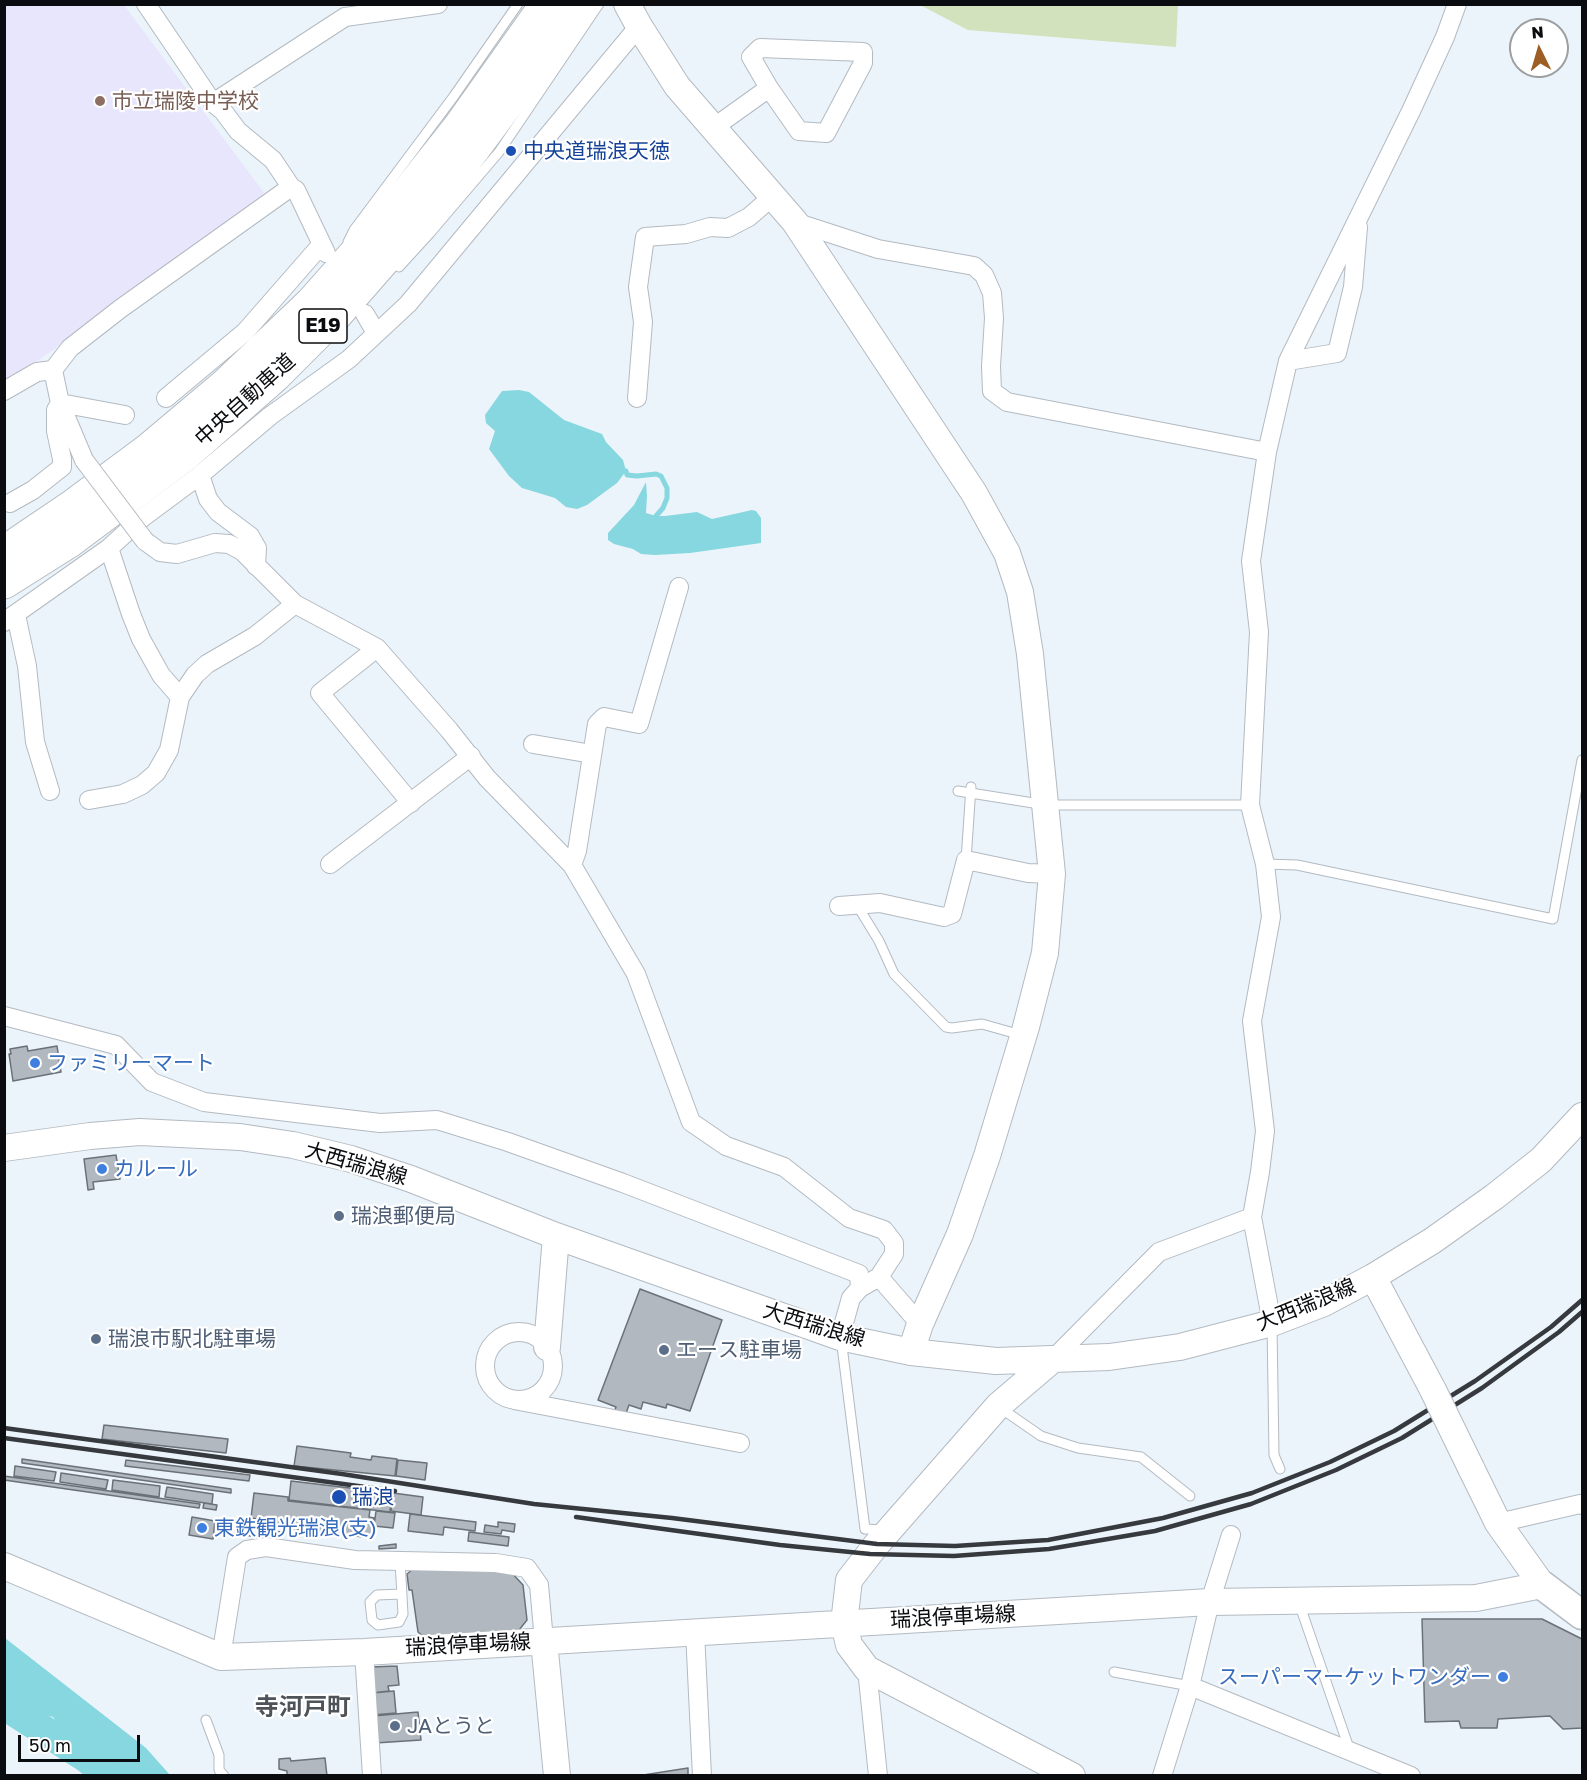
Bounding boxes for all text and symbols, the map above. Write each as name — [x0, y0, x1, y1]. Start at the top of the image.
north arrow — [1509, 18, 1569, 78]
text: N — [1531, 22, 1545, 43]
place label: 市立瑞陵中学校 — [112, 88, 259, 114]
marker: 市立瑞陵中学校 — [93, 94, 107, 108]
place label: 中央道瑞浪天徳 — [523, 138, 670, 164]
marker: 中央道瑞浪天徳 — [504, 144, 518, 158]
road number: E19 — [299, 309, 347, 343]
street label: 中央自動車道 — [190, 348, 300, 452]
place label: ファミリーマート — [47, 1050, 215, 1076]
marker: ファミリーマート — [28, 1056, 42, 1070]
street label: 大西瑞浪線 — [302, 1137, 410, 1191]
place label: カルール — [114, 1156, 198, 1182]
marker: カルール — [95, 1162, 109, 1176]
place label: 瑞浪郵便局 — [351, 1203, 456, 1229]
marker: 瑞浪郵便局 — [332, 1209, 346, 1223]
street label: 大西瑞浪線 — [1253, 1274, 1359, 1336]
street label: 大西瑞浪線 — [760, 1298, 868, 1352]
place label: 瑞浪市駅北駐車場 — [108, 1326, 276, 1352]
marker: 瑞浪市駅北駐車場 — [89, 1332, 103, 1346]
place label: エース駐車場 — [676, 1337, 802, 1363]
marker: エース駐車場 — [657, 1343, 671, 1357]
place label: 瑞浪 — [352, 1484, 394, 1510]
marker: 瑞浪 — [330, 1488, 348, 1506]
place label: 東鉄観光瑞浪(支) — [214, 1515, 377, 1541]
marker: 東鉄観光瑞浪(支) — [195, 1521, 209, 1535]
street label: 瑞浪停車場線 — [889, 1601, 1017, 1633]
street label: 瑞浪停車場線 — [404, 1629, 532, 1661]
place label: スーパーマーケットワンダー — [1218, 1664, 1491, 1690]
marker: スーパーマーケットワンダー — [1496, 1670, 1510, 1684]
district label: 寺河戸町 — [255, 1693, 351, 1721]
place label: JAとうと — [407, 1713, 495, 1739]
marker: JAとうと — [388, 1719, 402, 1733]
scale bar — [21, 1723, 142, 1761]
text: 50 m — [29, 1734, 71, 1756]

